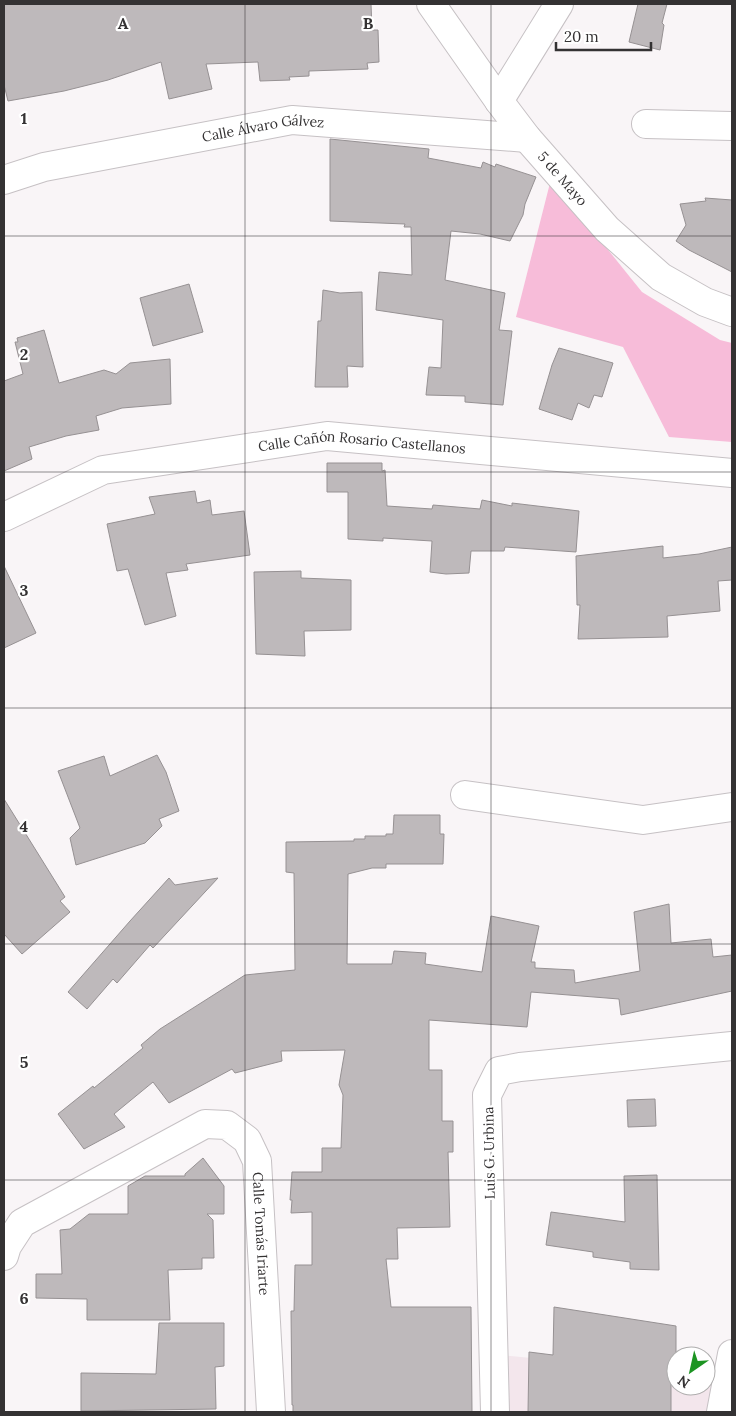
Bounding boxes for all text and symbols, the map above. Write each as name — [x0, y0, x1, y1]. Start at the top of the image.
text: A — [118, 13, 129, 33]
text: B — [363, 13, 374, 33]
scale bar — [556, 20, 651, 52]
text: 20 m — [564, 27, 599, 46]
text: 1 — [21, 108, 27, 128]
street label: Calle Álvaro Gálvez — [200, 111, 325, 146]
street label: 5 de Mayo — [534, 148, 591, 210]
text: 2 — [20, 344, 28, 364]
street label: Calle Cañón Rosario Castellanos — [257, 427, 467, 458]
text: 3 — [20, 580, 29, 600]
text: 4 — [20, 816, 29, 836]
text: 5 — [20, 1052, 29, 1072]
street label: Luis G. Urbina — [479, 1107, 499, 1199]
street label: Calle Tomás Iriarte — [249, 1172, 273, 1296]
text: 6 — [19, 1288, 29, 1308]
north arrow — [666, 1346, 716, 1396]
text: N — [674, 1371, 693, 1392]

